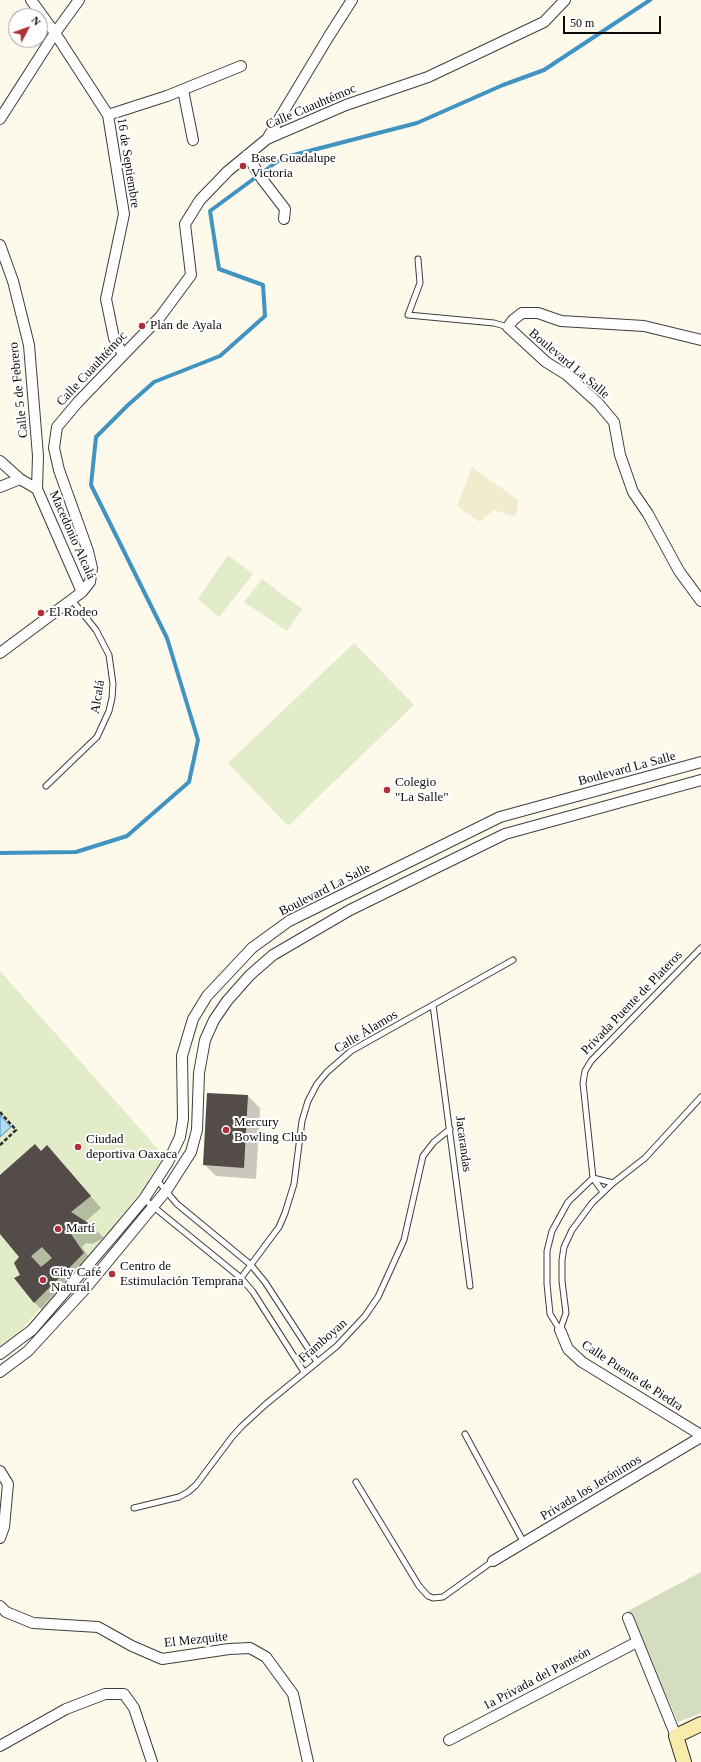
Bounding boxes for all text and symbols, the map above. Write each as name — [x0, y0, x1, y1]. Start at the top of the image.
north arrow — [8, 8, 48, 48]
scale bar — [565, 8, 663, 34]
text: N — [29, 14, 43, 28]
text: 50 m — [570, 16, 594, 30]
street label: Calle Cuauhtémoc — [264, 81, 358, 133]
street label: 16 de Septiembre — [113, 117, 143, 209]
place label: Base Guadalupe Victoria — [251, 151, 336, 182]
marker: Base Guadalupe Victoria — [238, 161, 248, 171]
place label: Plan de Ayala — [150, 318, 222, 334]
marker: Plan de Ayala — [137, 321, 147, 331]
street label: Boulevard La Salle — [526, 326, 612, 402]
street label: Calle Cuauhtémoc — [53, 328, 131, 410]
street label: Calle 5 de Febrero — [6, 341, 32, 439]
street label: Macedonio Alcalá — [45, 488, 99, 582]
place label: El Rodeo — [49, 605, 98, 621]
marker: El Rodeo — [36, 608, 46, 618]
street label: Alcalá — [88, 679, 108, 715]
street label: Boulevard La Salle — [577, 748, 677, 790]
place label: Colegio "La Salle" — [395, 775, 449, 806]
marker: Colegio "La Salle" — [382, 785, 392, 795]
street label: Boulevard La Salle — [277, 860, 373, 920]
street label: Privada Puente de Plateros — [578, 948, 686, 1058]
street label: Calle Álamos — [331, 1007, 401, 1057]
place label: Mercury Bowling Club — [234, 1115, 307, 1146]
street label: Jacarandas — [451, 1115, 475, 1173]
marker: Mercury Bowling Club — [221, 1125, 231, 1135]
place label: Ciudad deportiva Oaxaca — [86, 1132, 177, 1163]
marker: Ciudad deportiva Oaxaca — [73, 1142, 83, 1152]
place label: Martí — [66, 1221, 95, 1237]
marker: Martí — [53, 1224, 63, 1234]
place label: Centro de Estimulación Temprana — [120, 1259, 244, 1290]
place label: City Café Natural — [51, 1265, 101, 1296]
marker: Centro de Estimulación Temprana — [107, 1269, 117, 1279]
marker: City Café Natural — [38, 1275, 48, 1285]
street label: Framboyan — [296, 1316, 350, 1366]
street label: Calle Puente de Piedra — [578, 1337, 686, 1415]
street label: Privada los Jerónimos — [538, 1452, 644, 1524]
street label: El Mezquite — [163, 1629, 229, 1651]
street label: 1a Privada del Panteón — [481, 1644, 593, 1714]

